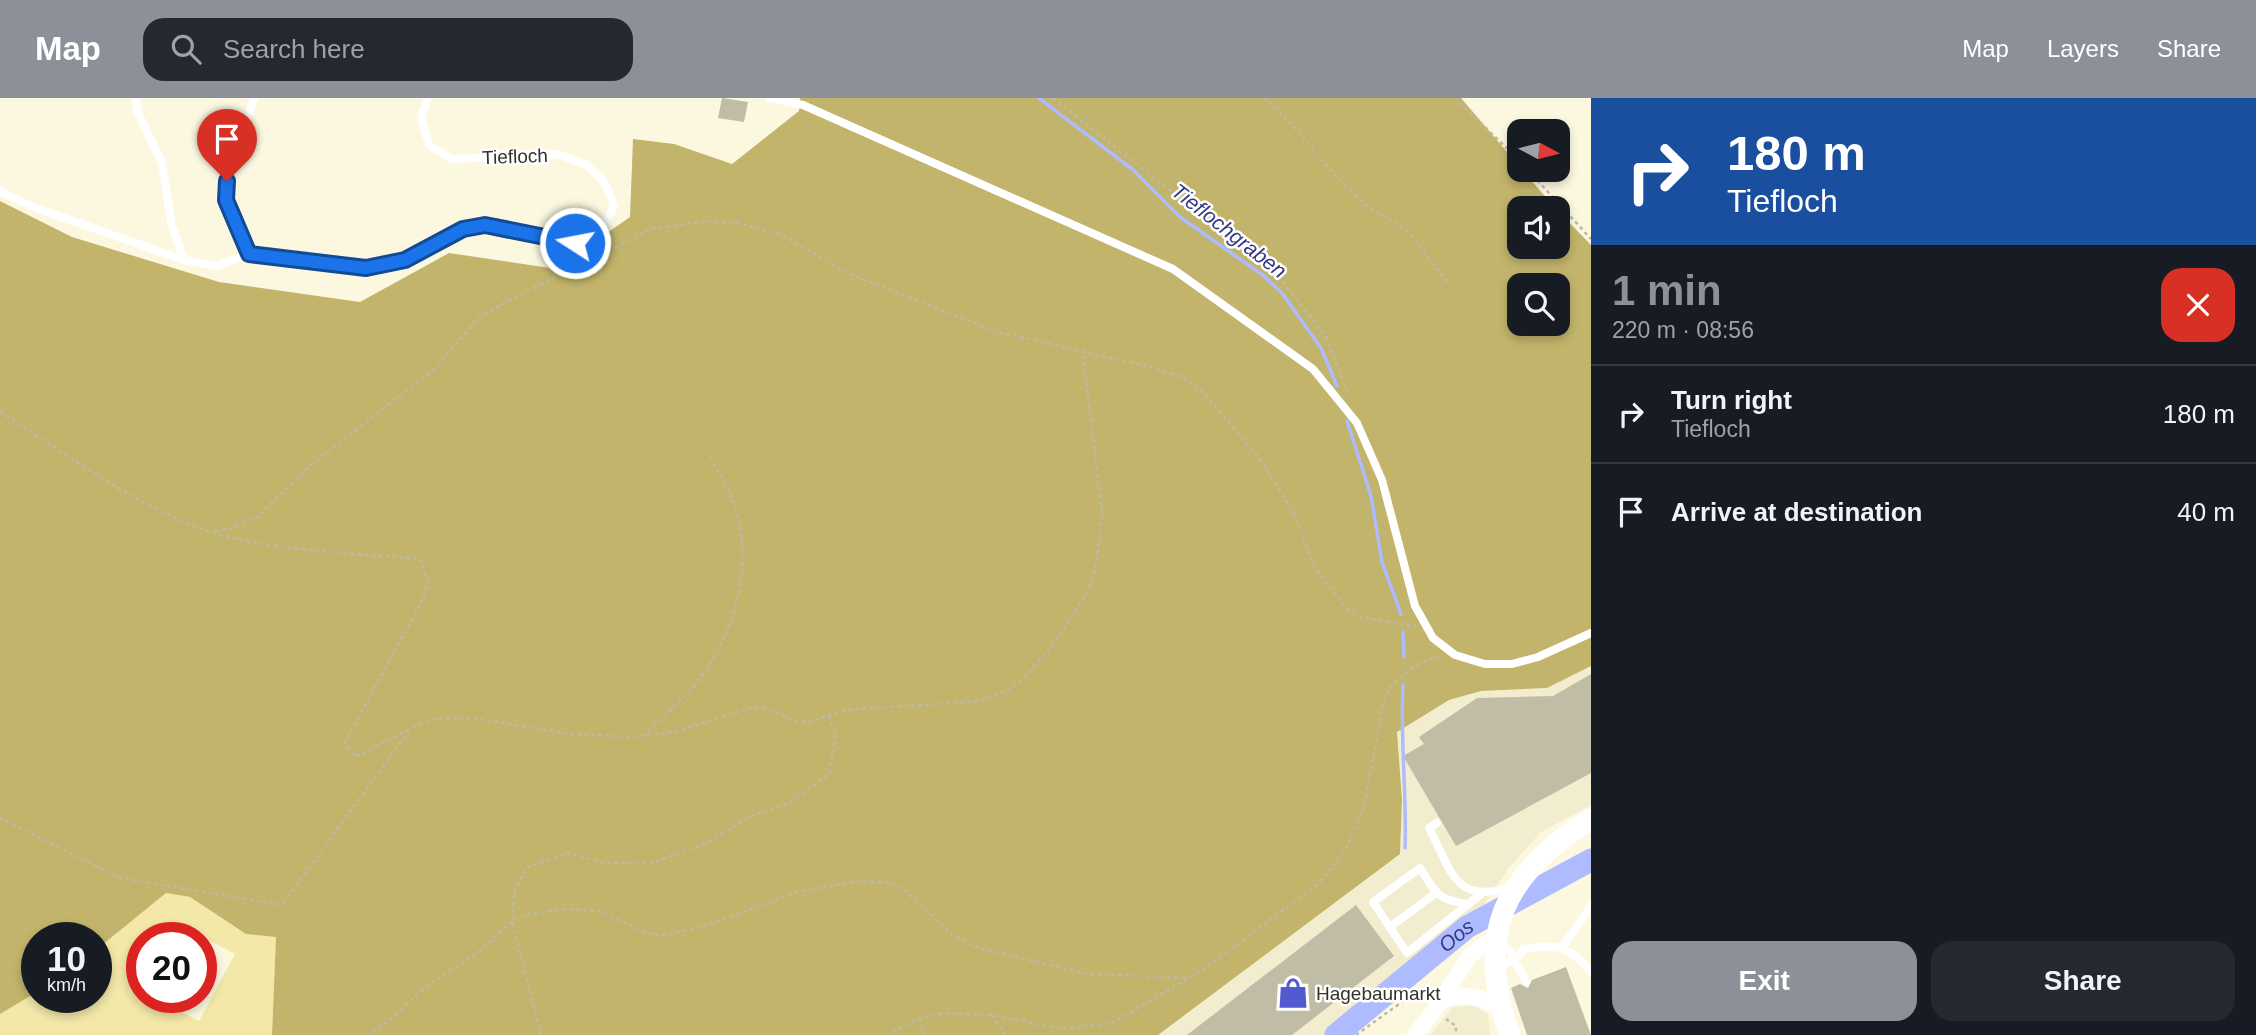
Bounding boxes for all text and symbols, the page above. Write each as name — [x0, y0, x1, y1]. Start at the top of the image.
search box — [143, 18, 633, 81]
text: Map — [35, 30, 101, 67]
icon: search — [167, 30, 205, 68]
text: Search here — [223, 34, 365, 64]
text: Map — [1962, 35, 2009, 62]
text: Layers — [2047, 35, 2119, 62]
text: Share — [2157, 35, 2221, 62]
pin — [197, 109, 257, 181]
north arrow — [1507, 119, 1570, 182]
map controls — [1507, 119, 1570, 336]
icon: arrive — [208, 120, 246, 158]
icon: right — [1612, 126, 1703, 217]
text: 180 m — [1727, 126, 1866, 180]
street label: Tiefloch — [482, 145, 548, 168]
water label: Tieflochgraben — [1168, 179, 1291, 282]
text: Tiefloch — [1727, 183, 1838, 219]
button: sound — [1507, 196, 1570, 259]
position arrow — [538, 206, 612, 280]
text: 1 min — [1612, 267, 1722, 314]
button: close — [2161, 268, 2235, 342]
button: search — [1507, 273, 1570, 336]
text: 220 m · 08:56 — [1612, 317, 1754, 343]
text: Turn right — [1671, 385, 1792, 415]
icon: right — [1612, 395, 1650, 433]
text: 180 m — [2163, 399, 2235, 429]
text: Tiefloch — [1671, 416, 1751, 442]
icon: arrive — [1612, 493, 1650, 531]
text: Arrive at destination — [1671, 497, 1922, 527]
text: 40 m — [2177, 497, 2235, 527]
water label: Oos — [1434, 914, 1477, 957]
speed limit sign: 20 — [126, 922, 217, 1013]
text: 10 — [47, 939, 86, 978]
button: Exit — [1612, 941, 1917, 1021]
button: Share — [1931, 941, 2235, 1021]
text: km/h — [47, 975, 86, 995]
shop icon: Hagebaumarkt — [1276, 976, 1310, 1010]
place label: Hagebaumarkt — [1316, 983, 1441, 1004]

